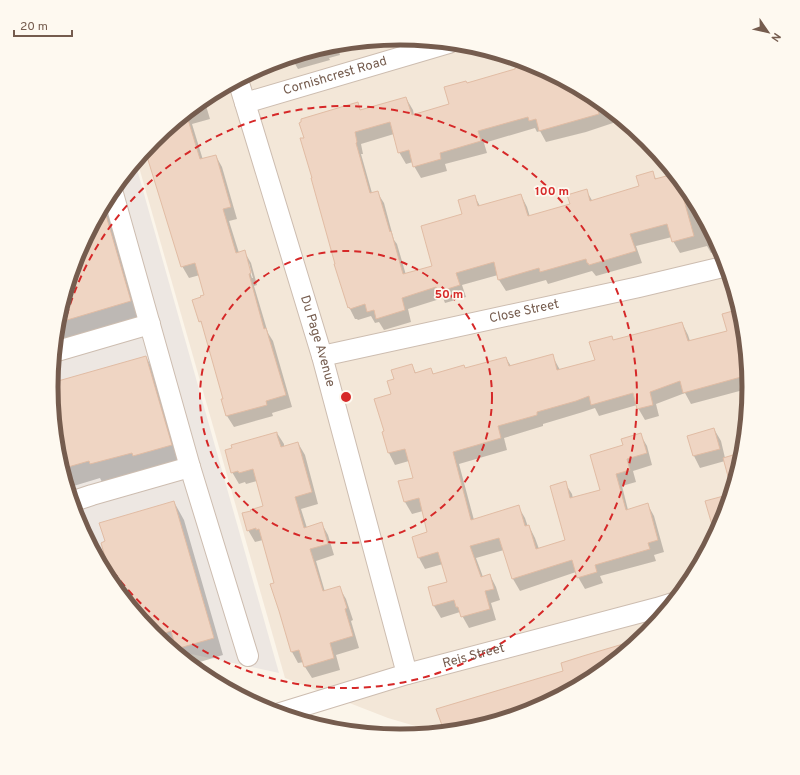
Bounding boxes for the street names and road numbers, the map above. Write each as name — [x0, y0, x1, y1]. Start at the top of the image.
street label: Cornishcrest Road — [282, 54, 389, 99]
street label: Du Page Avenue — [296, 294, 338, 389]
street label: Close Street — [488, 297, 561, 327]
street label: Reis Street — [441, 641, 507, 672]

